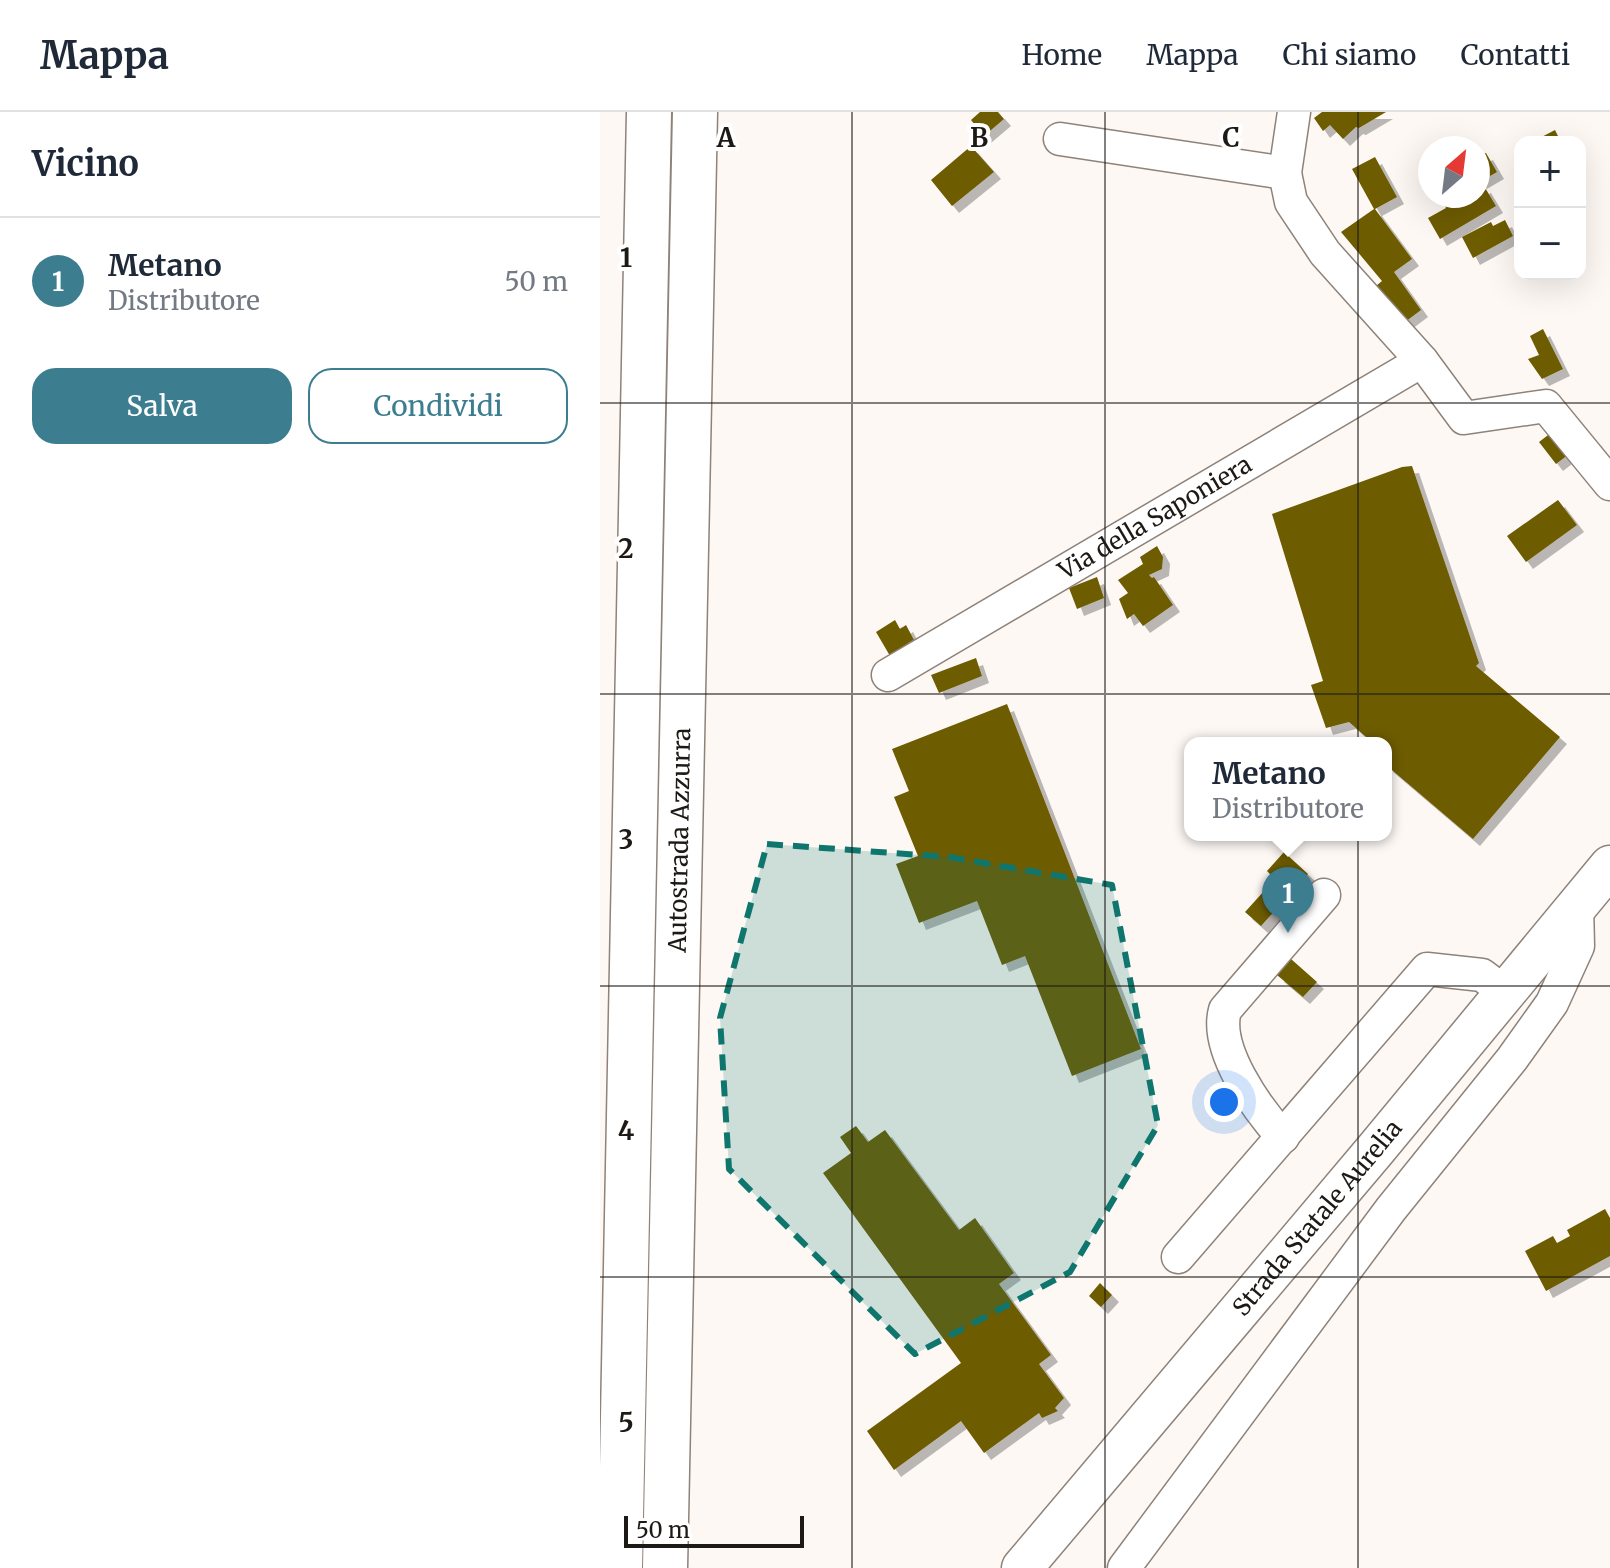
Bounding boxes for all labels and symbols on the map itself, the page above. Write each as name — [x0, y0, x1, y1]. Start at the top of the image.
text: A — [716, 121, 736, 154]
text: B — [970, 121, 988, 154]
text: C — [1222, 121, 1240, 154]
north arrow — [1418, 136, 1490, 208]
text: 1 — [620, 241, 632, 274]
street label: Via della Saponiera — [1052, 449, 1257, 587]
text: 2 — [618, 532, 634, 565]
street label: Autostrada Azzurra — [662, 727, 697, 954]
text: 3 — [619, 823, 633, 856]
pin: 1 — [1262, 867, 1314, 933]
your location — [1204, 1082, 1244, 1122]
street label: Strada Statale Aurelia — [1226, 1113, 1409, 1322]
text: 4 — [618, 1114, 635, 1147]
text: 5 — [618, 1406, 634, 1439]
scale bar — [624, 1512, 804, 1548]

